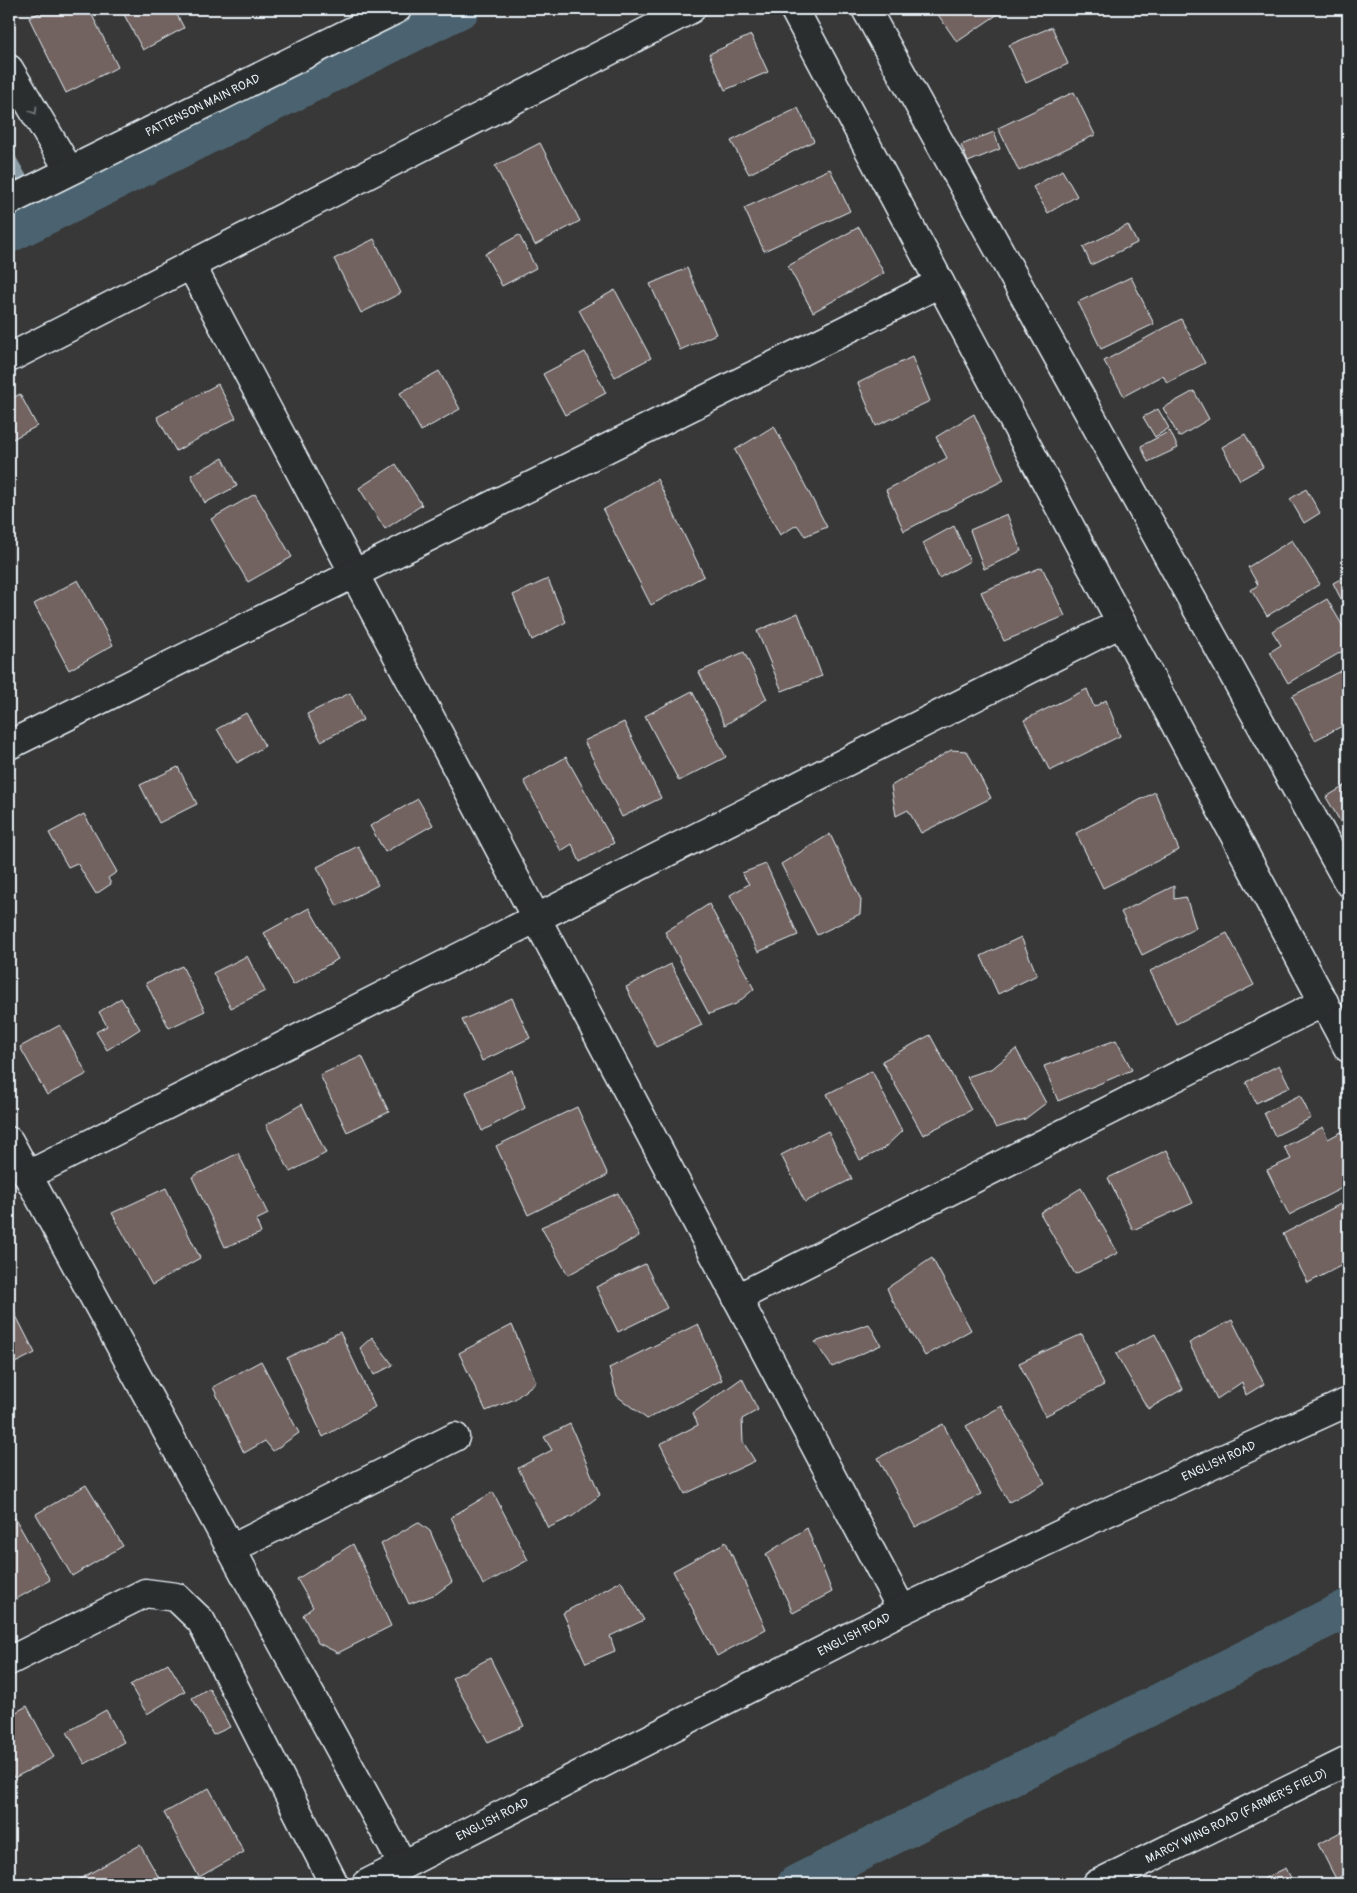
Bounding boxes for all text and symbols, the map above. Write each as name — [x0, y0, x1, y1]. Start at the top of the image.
street label: PATTENSON MAIN ROAD — [143, 71, 263, 140]
one-way arrow — [27, 105, 37, 114]
street label: ENGLISH ROAD — [1180, 1438, 1259, 1485]
street label: ENGLISH ROAD — [815, 1610, 894, 1660]
street label: MARCY WING ROAD (FARMER'S FIELD) — [1143, 1765, 1330, 1867]
street label: ENGLISH ROAD — [454, 1795, 532, 1845]

